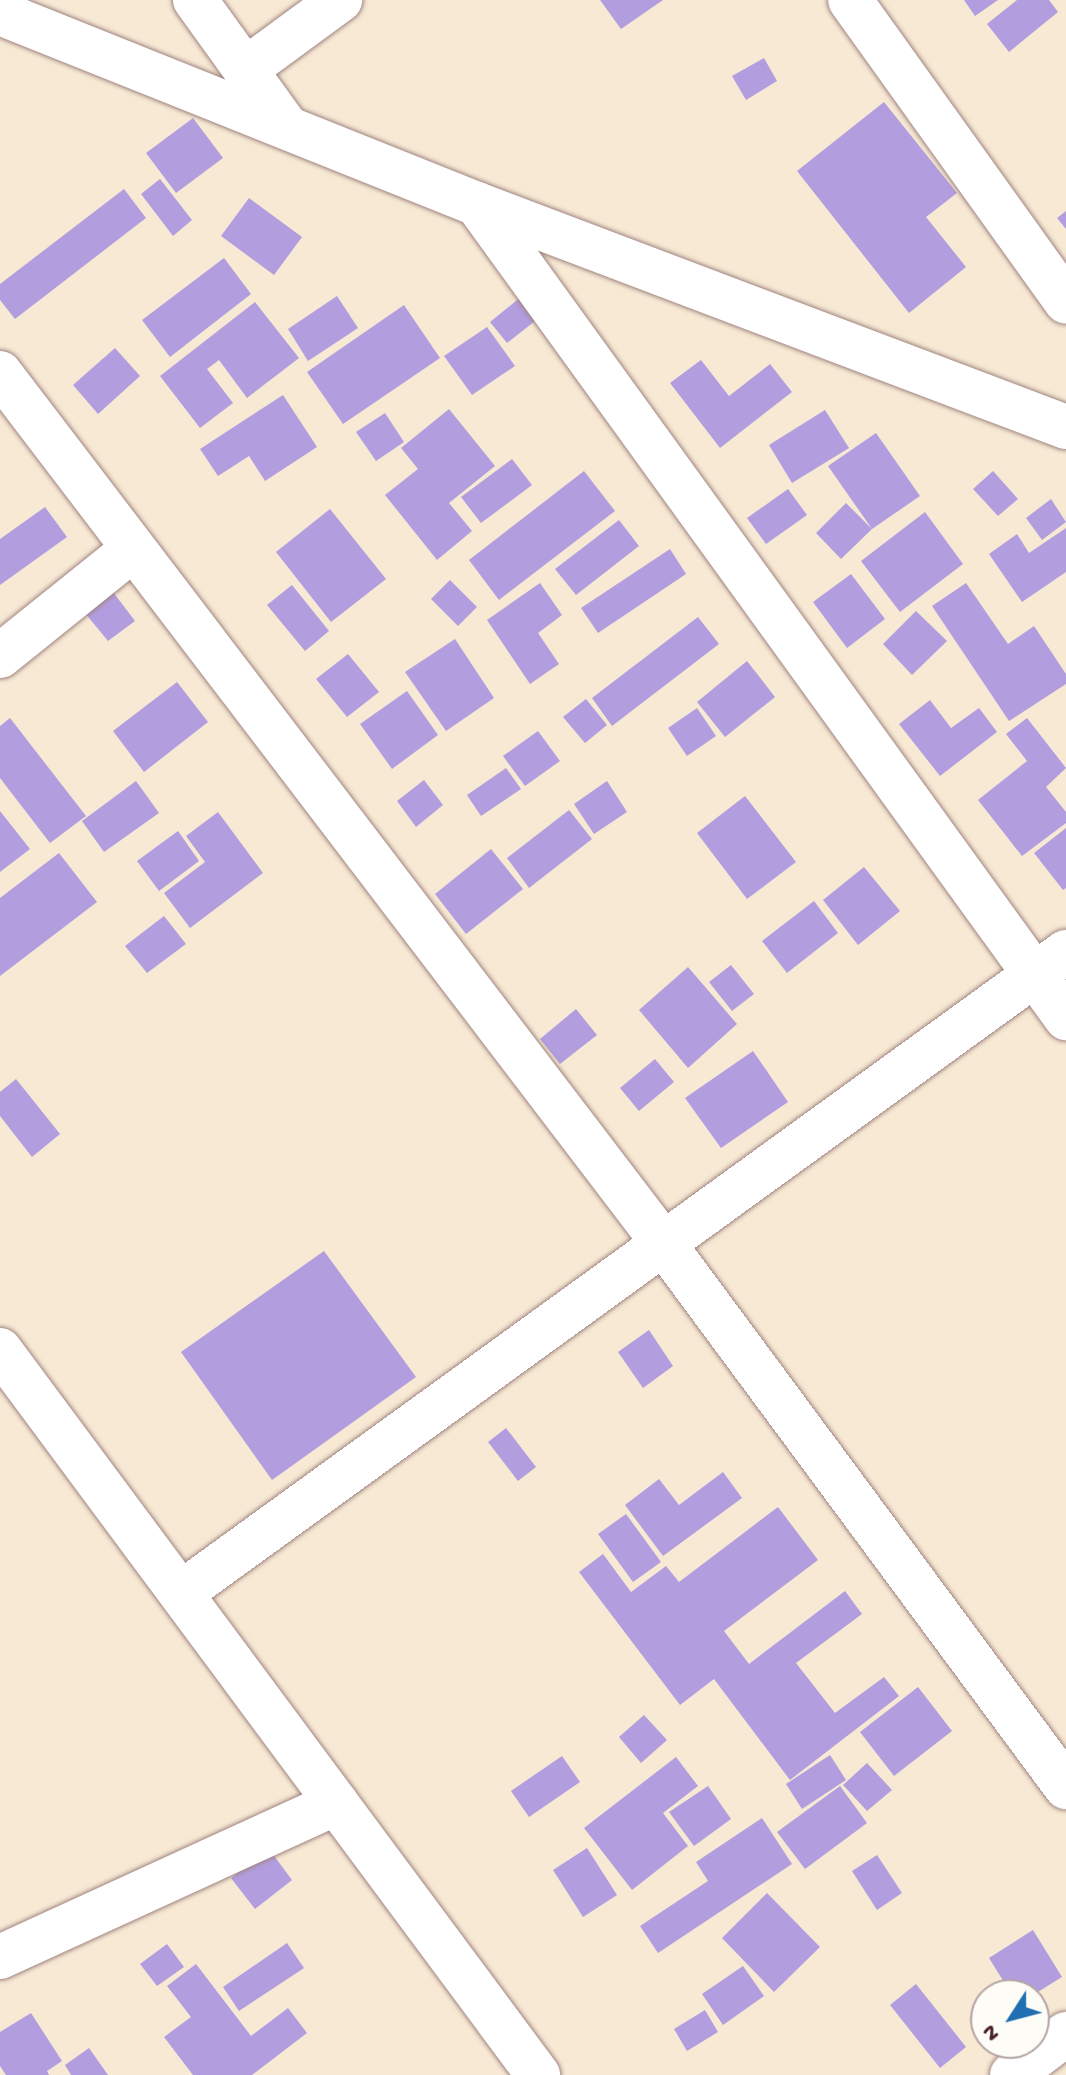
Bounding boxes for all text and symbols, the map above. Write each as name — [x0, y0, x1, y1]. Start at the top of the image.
north arrow — [970, 1979, 1050, 2059]
text: N — [977, 2018, 1007, 2045]

